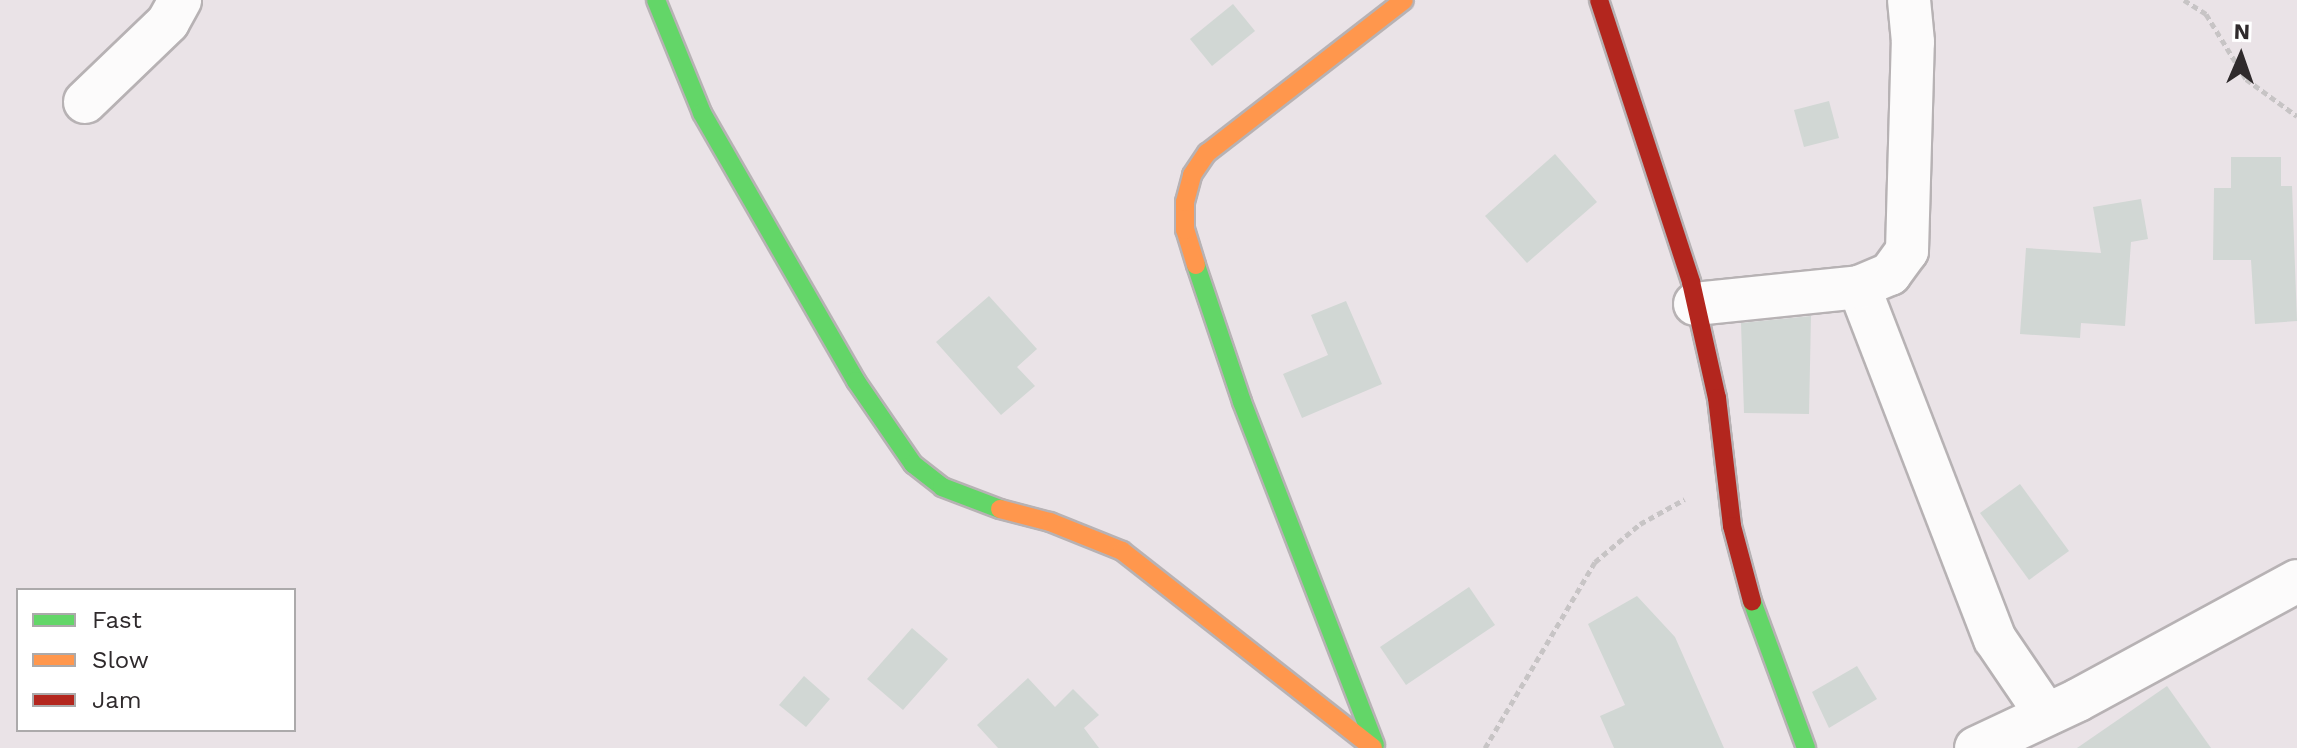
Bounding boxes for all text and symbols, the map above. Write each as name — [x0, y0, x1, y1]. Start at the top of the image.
north arrow — [2201, 16, 2281, 96]
text: N — [2233, 19, 2250, 44]
legend — [16, 588, 296, 732]
text: Fast — [92, 606, 142, 634]
text: Slow — [92, 646, 149, 674]
text: Jam — [92, 686, 142, 714]

